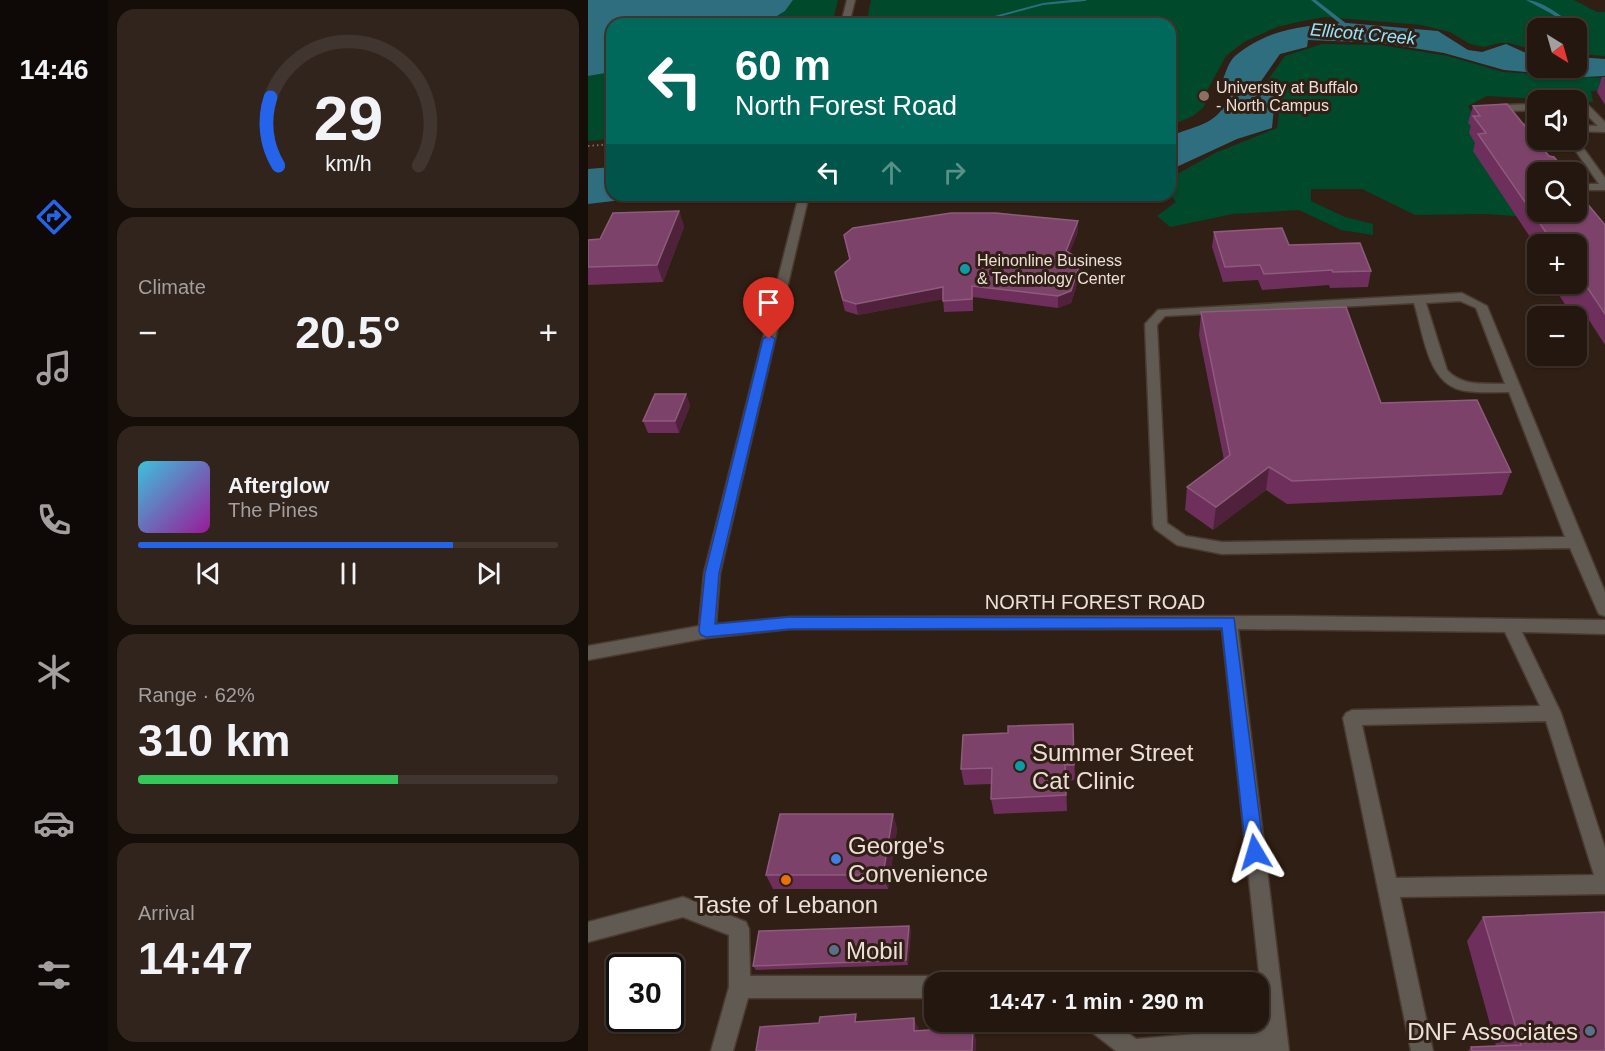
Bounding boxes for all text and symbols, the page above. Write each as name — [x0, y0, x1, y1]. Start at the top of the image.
north arrow — [1527, 18, 1587, 78]
map controls — [1527, 18, 1587, 366]
water label: Ellicott Creek — [1309, 19, 1418, 49]
icon: left — [636, 42, 714, 120]
text: 60 m — [735, 42, 831, 89]
text: 14:46 — [19, 55, 89, 85]
place label: University at Buffalo - North Campus — [1216, 79, 1358, 114]
text: 29 — [313, 84, 383, 153]
marker: University at Buffalo - North Campus — [1197, 89, 1211, 103]
button: sound — [1527, 90, 1587, 150]
text: North Forest Road — [735, 91, 957, 121]
text: km/h — [325, 152, 371, 176]
icon: left — [812, 156, 845, 189]
icon: ahead — [875, 156, 908, 189]
icon: right — [938, 156, 971, 189]
button: search — [1527, 162, 1587, 222]
icon: directions — [33, 196, 75, 238]
button: + — [1527, 234, 1587, 294]
place label: Heinonline Business & Technology Center — [977, 252, 1126, 287]
marker: Heinonline Business & Technology Center — [958, 262, 972, 276]
text: Climate — [138, 276, 206, 298]
pin — [743, 277, 794, 339]
icon: arrive — [752, 286, 785, 319]
button: − — [1527, 306, 1587, 366]
text: 20.5° — [295, 307, 401, 358]
text: − — [138, 314, 157, 351]
text: + — [539, 314, 558, 351]
icon: music — [33, 347, 75, 389]
text: Afterglow — [228, 473, 329, 498]
icon: phone — [33, 499, 75, 541]
text: The Pines — [228, 499, 318, 521]
icon: previous — [192, 557, 225, 590]
icon: pause — [332, 557, 365, 590]
icon: next — [472, 557, 505, 590]
street label: NORTH FOREST ROAD — [985, 591, 1205, 613]
icon: climate — [33, 651, 75, 693]
text: Range · 62% — [138, 684, 255, 706]
text: 310 km — [138, 715, 291, 766]
place label: Summer Street Cat Clinic — [1032, 739, 1194, 794]
marker: Summer Street Cat Clinic — [1013, 759, 1027, 773]
icon: car — [33, 802, 75, 844]
position arrow — [1223, 820, 1287, 884]
place label: George's Convenience — [848, 832, 988, 887]
marker: George's Convenience — [829, 852, 843, 866]
marker: Taste of Lebanon — [779, 873, 793, 887]
place label: Taste of Lebanon — [694, 891, 878, 918]
text: Arrival — [138, 902, 195, 924]
text: 14:47 — [138, 933, 253, 984]
place label: Mobil — [846, 937, 903, 964]
marker: Mobil — [827, 943, 841, 957]
icon: filters — [33, 954, 75, 996]
speed limit sign: 30 — [606, 954, 684, 1032]
text: 14:47 · 1 min · 290 m — [989, 989, 1204, 1014]
place label: DNF Associates — [1407, 1018, 1578, 1045]
marker: DNF Associates — [1583, 1024, 1597, 1038]

